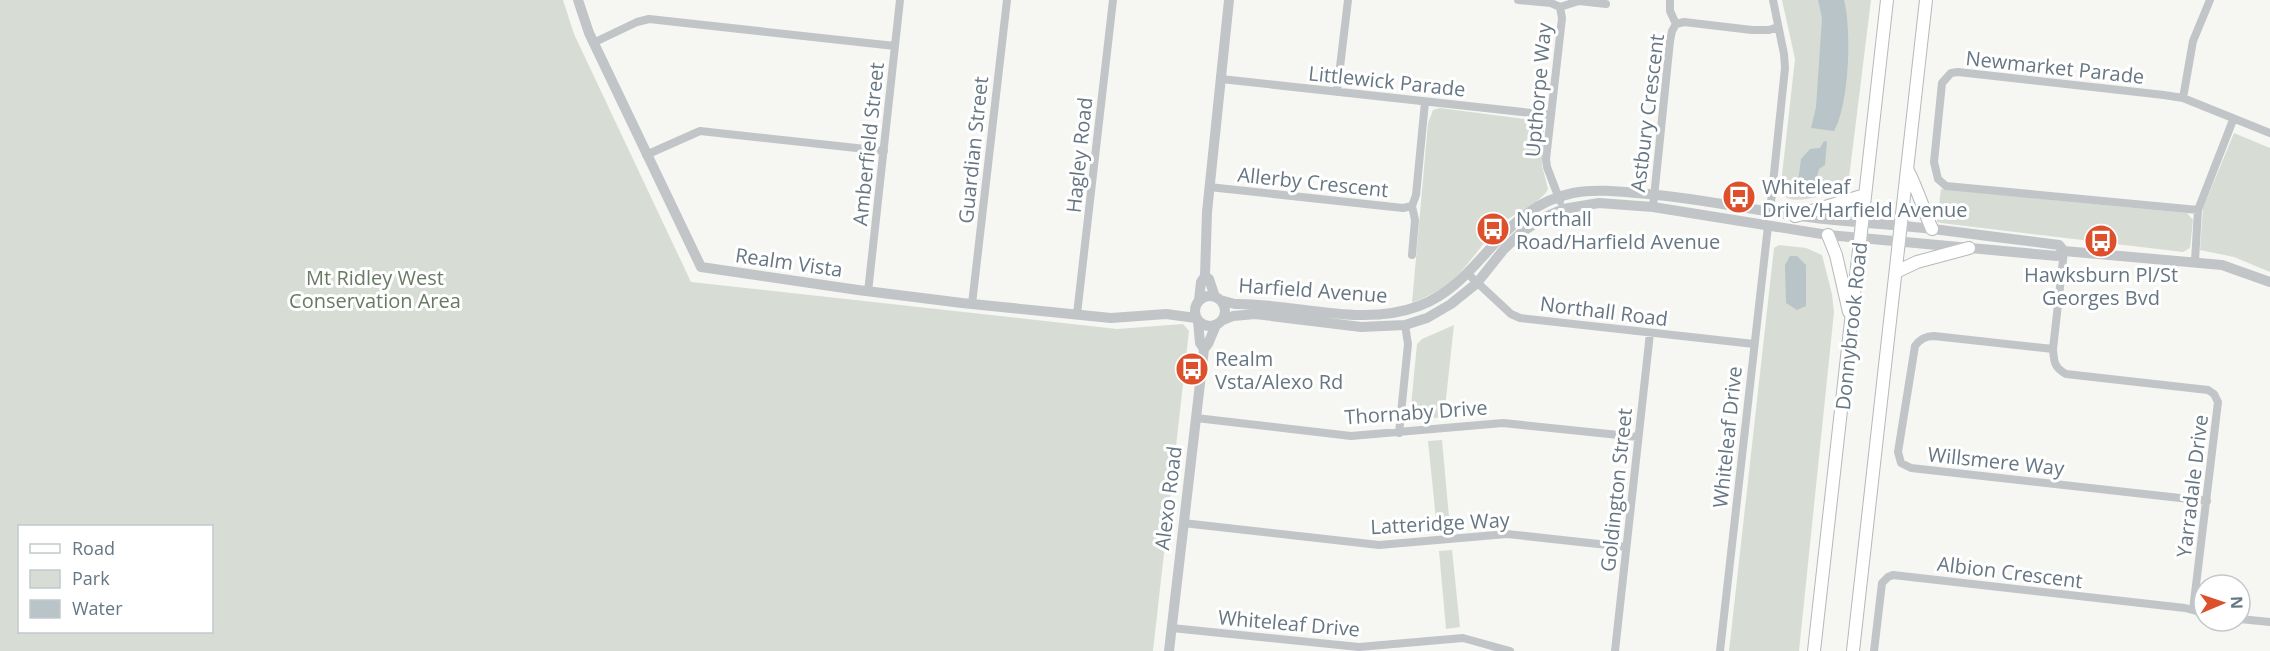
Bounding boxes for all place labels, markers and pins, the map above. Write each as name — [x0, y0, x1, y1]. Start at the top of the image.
place label: Whiteleaf Drive/Harfield Avenue — [1762, 173, 1967, 223]
bus stop icon: Whiteleaf Drive/Harfield Avenue — [1721, 179, 1757, 215]
place label: Northall Road/Harfield Avenue — [1516, 205, 1720, 255]
bus stop icon: Northall Road/Harfield Avenue — [1475, 211, 1511, 247]
bus stop icon: Hawksburn Pl/St Georges Bvd — [2083, 223, 2119, 259]
place label: Hawksburn Pl/St Georges Bvd — [2024, 261, 2178, 311]
place label: Realm Vsta/Alexo Rd — [1215, 345, 1343, 395]
bus stop icon: Realm Vsta/Alexo Rd — [1174, 351, 1210, 387]

